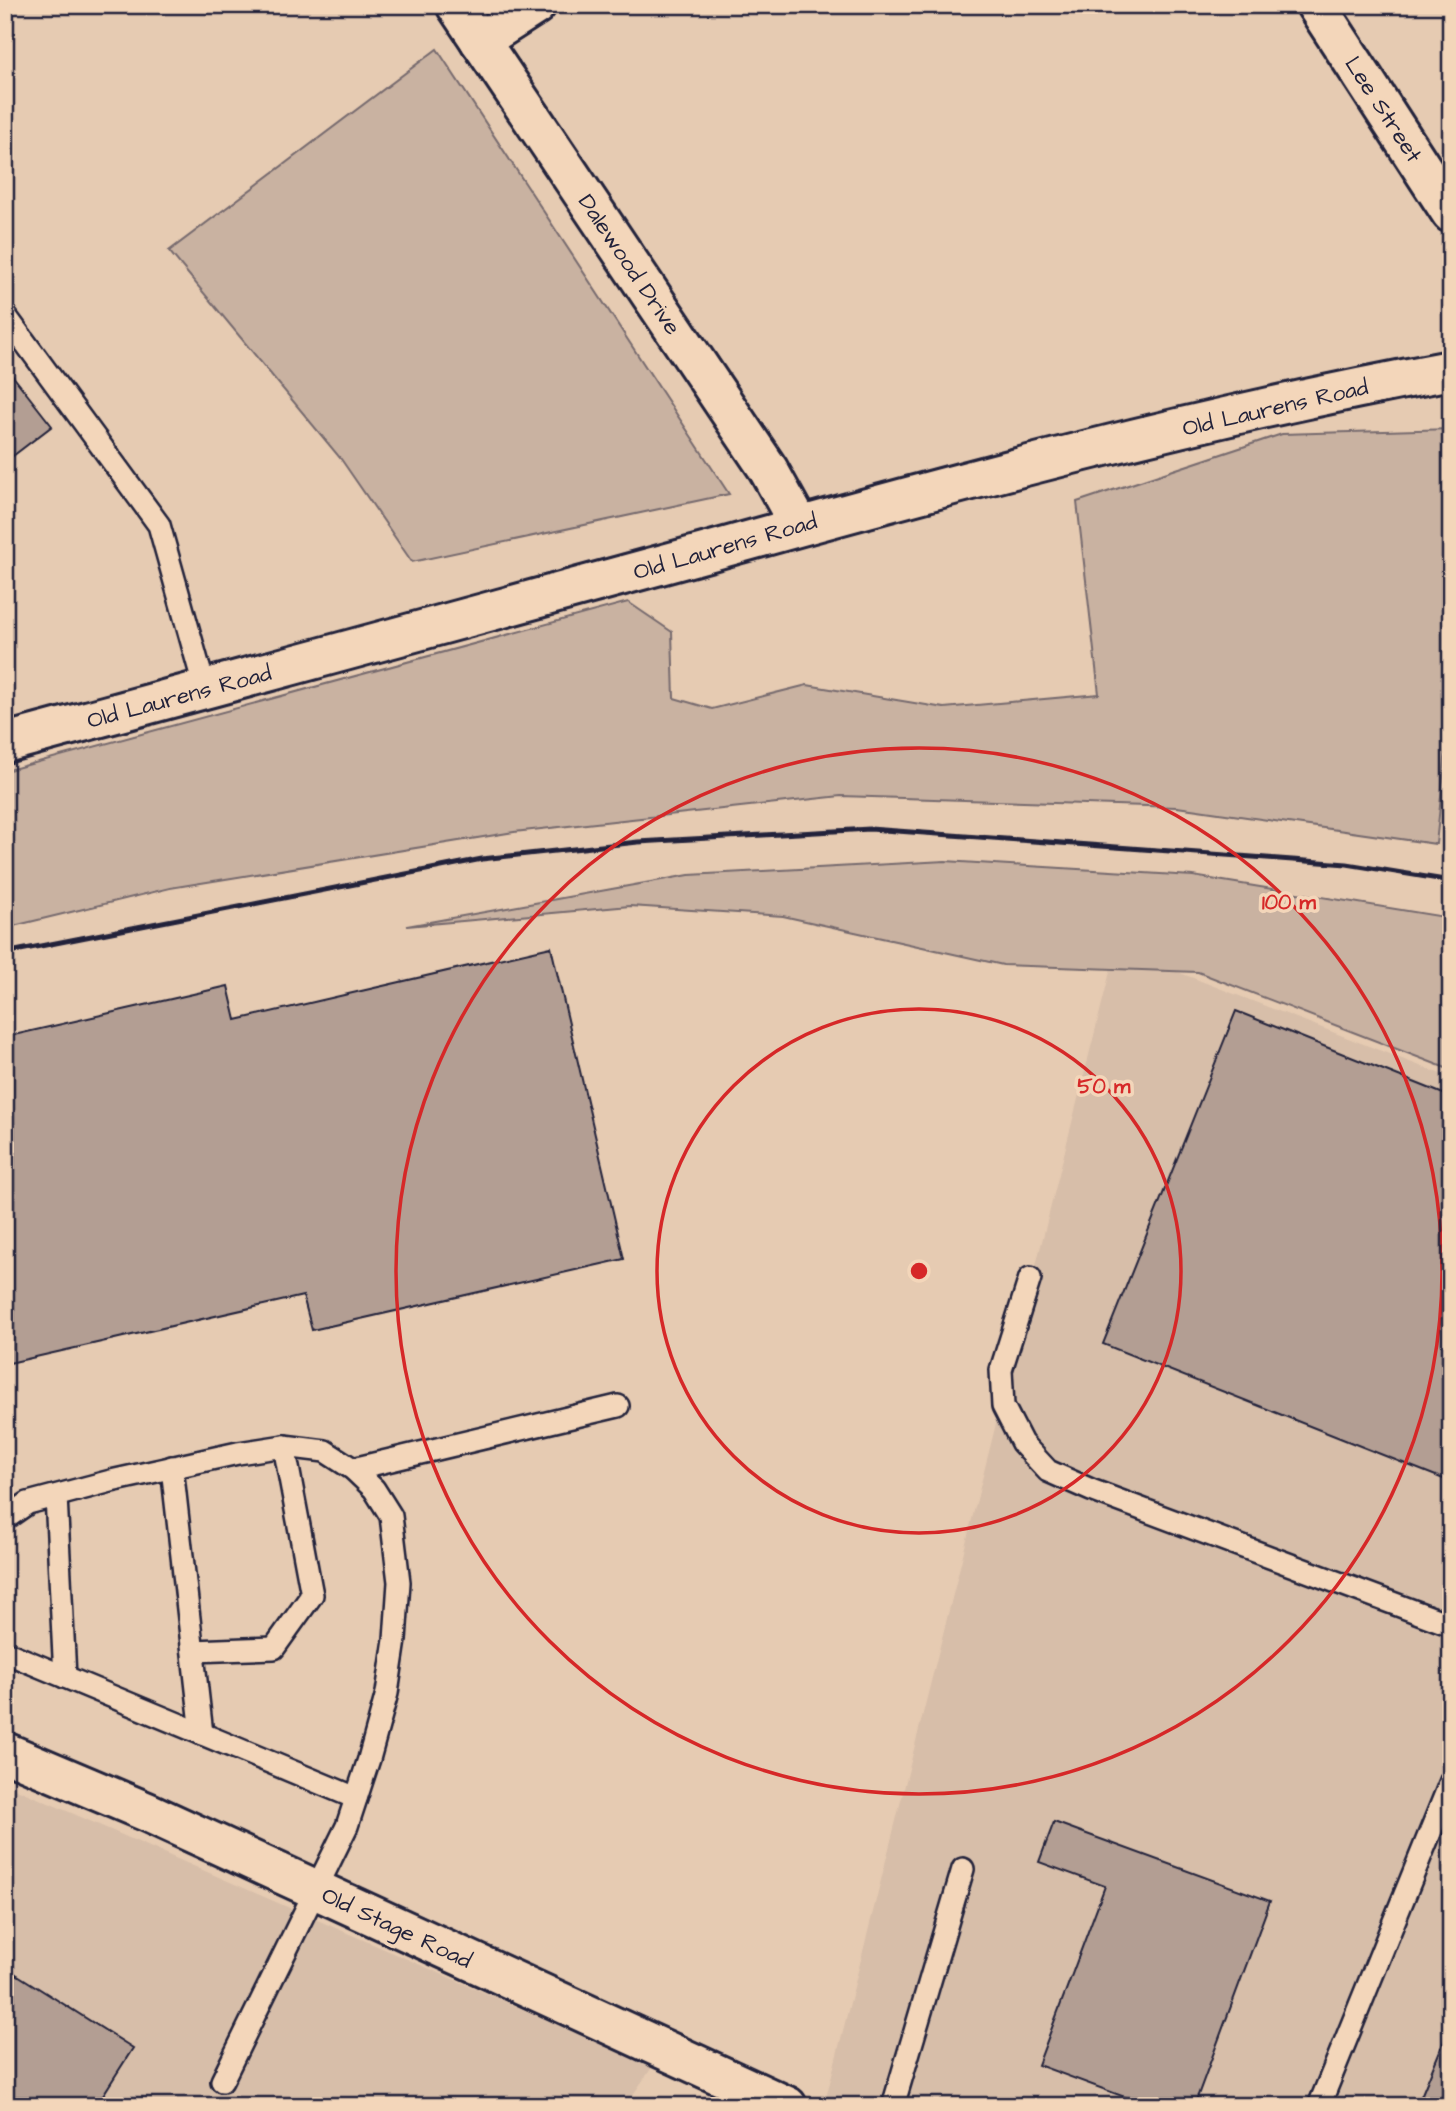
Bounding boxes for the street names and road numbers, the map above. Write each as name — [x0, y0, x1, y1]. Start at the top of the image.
street label: Lee Street — [1337, 50, 1430, 170]
street label: Dalewood Drive — [570, 188, 688, 341]
street label: Old Laurens Road — [1179, 371, 1371, 445]
street label: Old Laurens Road — [630, 505, 821, 588]
street label: Old Laurens Road — [84, 657, 275, 737]
street label: Old Stage Road — [316, 1879, 477, 1978]

